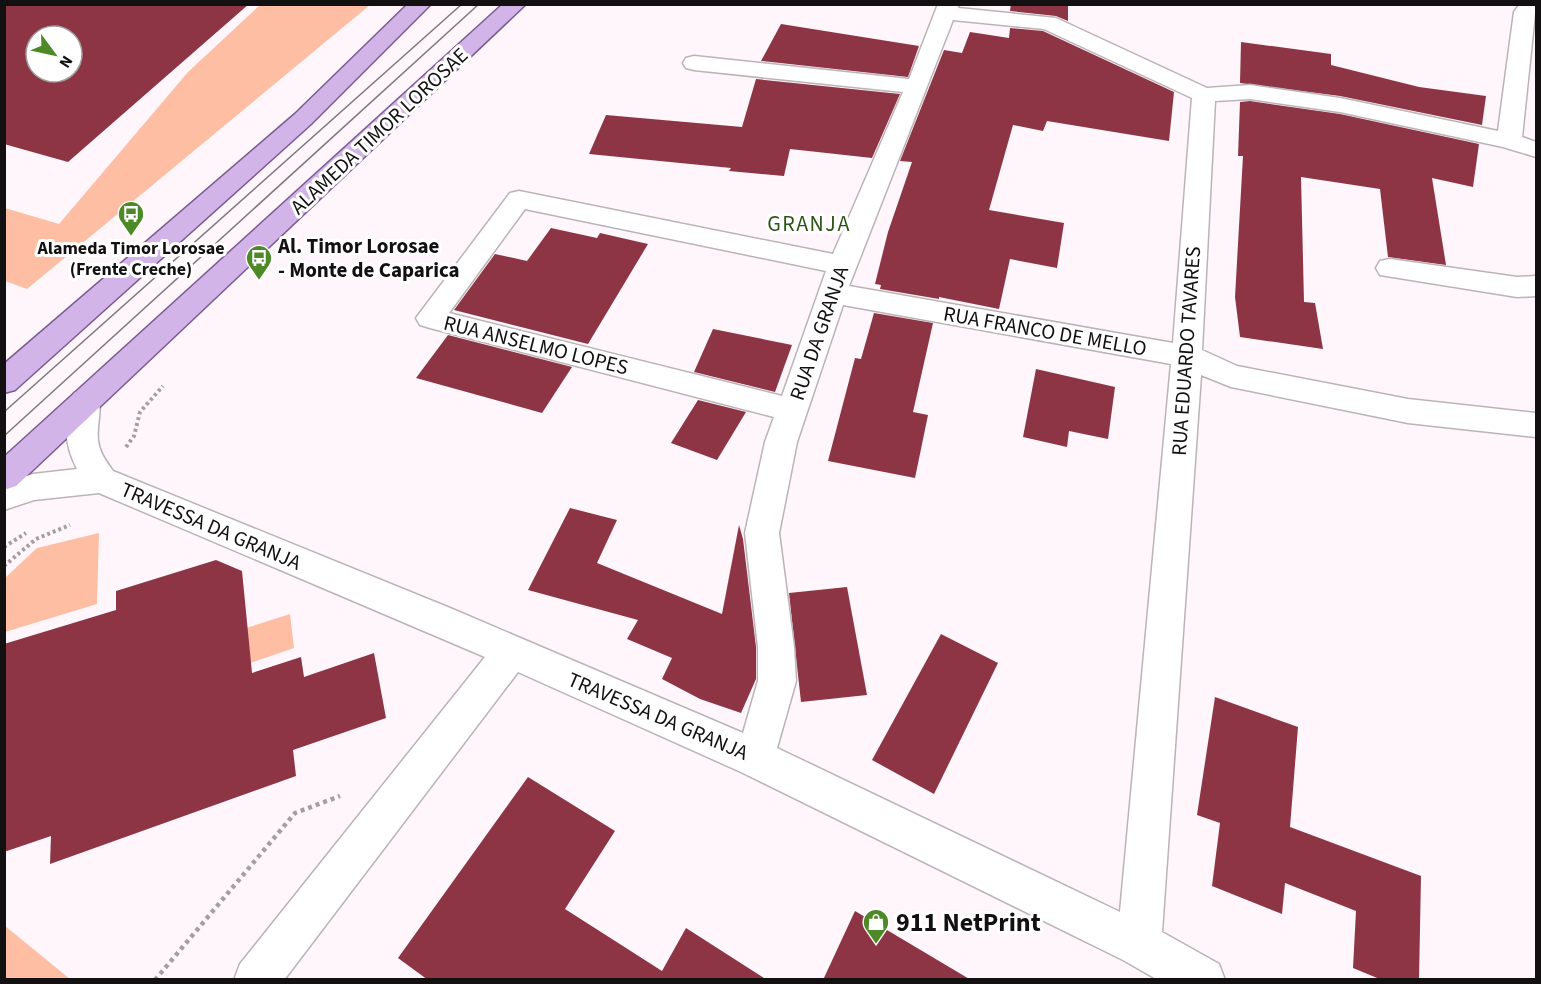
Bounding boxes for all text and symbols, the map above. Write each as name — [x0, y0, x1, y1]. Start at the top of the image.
north arrow — [24, 24, 84, 84]
street label: ALAMEDA TIMOR LOROSAE — [284, 41, 474, 221]
text: N — [54, 51, 78, 72]
bus stop icon: Alameda Timor Lorosae (Frente Creche) — [116, 199, 146, 237]
district label: GRANJA — [767, 208, 851, 240]
place label: Al. Timor Lorosae - Monte de Caparica — [277, 231, 460, 285]
place label: Alameda Timor Lorosae (Frente Creche) — [37, 236, 224, 282]
bus stop icon: Al. Timor Lorosae - Monte de Caparica — [244, 243, 274, 281]
street label: RUA EDUARDO TAVARES — [1164, 245, 1208, 457]
street label: RUA DA GRANJA — [782, 261, 856, 404]
street label: RUA FRANCO DE MELLO — [941, 298, 1149, 364]
street label: RUA ANSELMO LOPES — [440, 308, 632, 382]
street label: TRAVESSA DA GRANJA — [116, 474, 306, 578]
street label: TRAVESSA DA GRANJA — [563, 664, 753, 768]
place label: 911 NetPrint — [896, 904, 1041, 941]
shop icon: 911 NetPrint — [861, 907, 891, 945]

